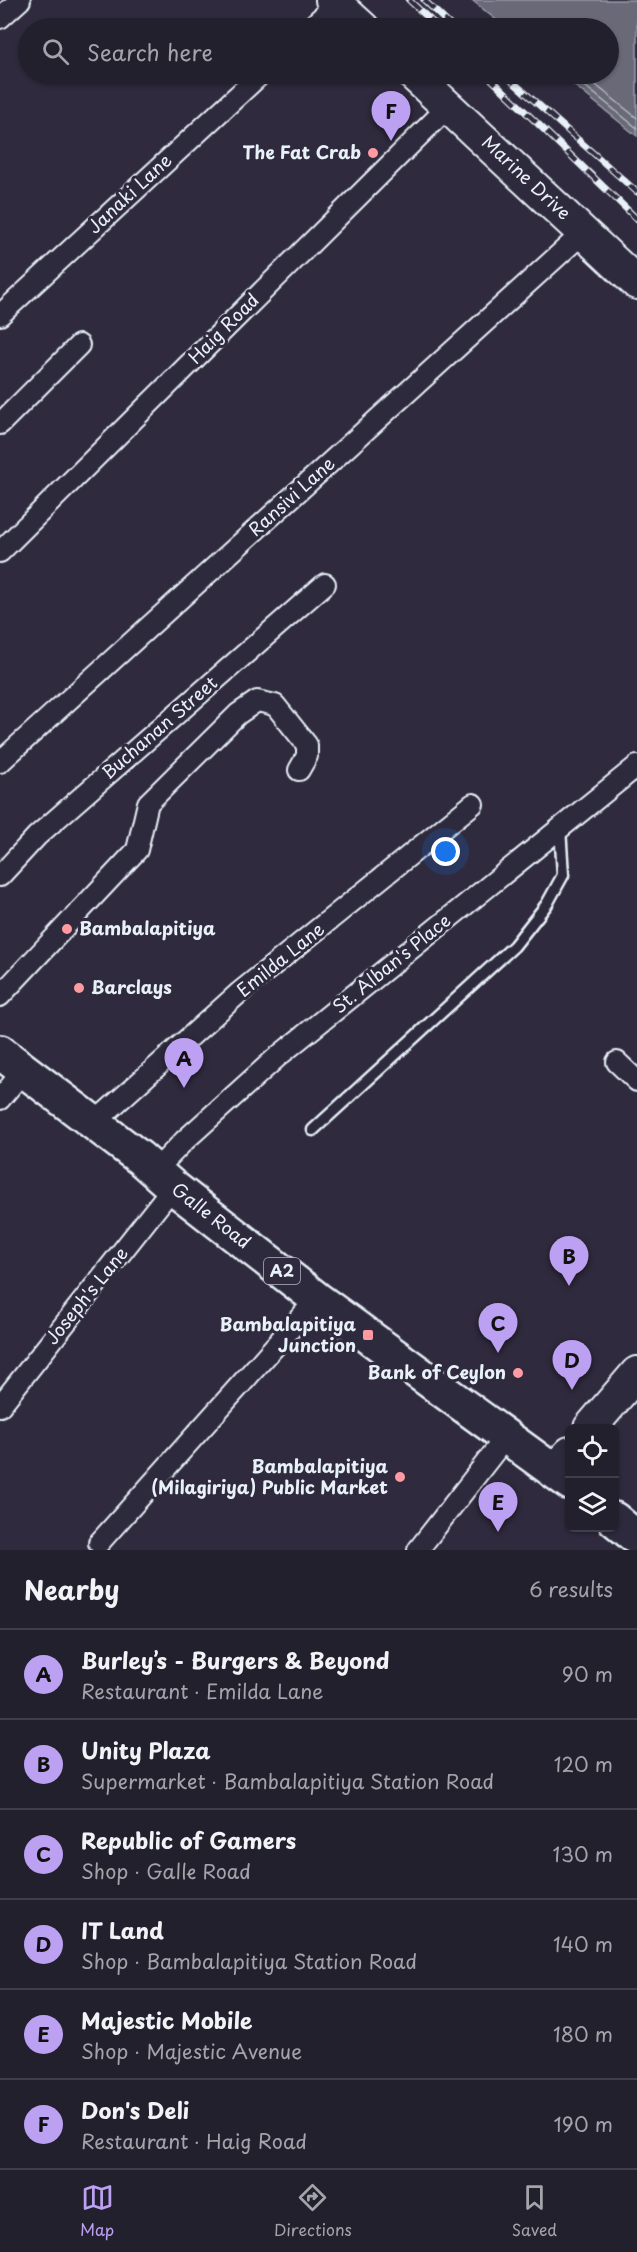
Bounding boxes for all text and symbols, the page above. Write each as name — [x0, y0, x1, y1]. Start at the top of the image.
search box — [18, 18, 619, 84]
icon: search — [39, 35, 72, 68]
text: Search here — [87, 35, 213, 68]
pin: F — [372, 92, 410, 141]
street label: Marine Drive — [476, 128, 578, 225]
place label: The Fat Crab — [243, 138, 361, 165]
marker: The Fat Crab — [366, 146, 380, 160]
street label: Janaki Lane — [81, 147, 177, 239]
street label: Haig Road — [181, 286, 264, 369]
street label: Ransivi Lane — [242, 450, 340, 542]
street label: Buchanan Street — [95, 669, 223, 785]
your location — [431, 837, 460, 866]
street label: St. Alban's Place — [326, 907, 456, 1019]
place label: Bambalapitiya — [79, 914, 216, 941]
street label: Emilda Lane — [230, 915, 330, 1003]
marker: Bambalapitiya — [60, 922, 74, 936]
place label: Barclays — [91, 973, 172, 1000]
marker: Barclays — [72, 981, 86, 995]
pin: A — [164, 1038, 204, 1088]
street label: Galle Road — [167, 1175, 257, 1254]
pin: B — [550, 1236, 588, 1286]
street label: Joseph's Lane — [38, 1240, 134, 1350]
road number: A2 — [264, 1258, 300, 1284]
pin: C — [478, 1304, 518, 1353]
place label: Bambalapitiya Junction — [220, 1310, 356, 1358]
marker: Bambalapitiya Junction — [361, 1328, 375, 1342]
pin: D — [552, 1340, 592, 1390]
place label: Bank of Ceylon — [368, 1358, 506, 1385]
marker: Bank of Ceylon — [511, 1366, 525, 1380]
map controls — [565, 1424, 619, 1532]
button: locate — [565, 1424, 619, 1478]
place label: Bambalapitiya (Milagiriya) Public Market — [151, 1452, 388, 1500]
marker: Bambalapitiya (Milagiriya) Public Market — [393, 1470, 407, 1484]
button: layers — [565, 1478, 619, 1532]
pin: E — [478, 1482, 518, 1532]
text: Nearby — [24, 1570, 119, 1609]
text: 6 results — [529, 1574, 613, 1604]
text: Burley’s - Burgers & Beyond — [81, 1643, 389, 1676]
text: A — [36, 1659, 51, 1689]
text: 90 m — [562, 1659, 613, 1689]
text: Restaurant · Emilda Lane — [81, 1676, 324, 1706]
text: Unity Plaza — [81, 1733, 211, 1766]
text: B — [37, 1749, 50, 1779]
text: 120 m — [554, 1749, 613, 1779]
text: Supermarket · Bambalapitiya Station Road — [81, 1766, 494, 1796]
text: Republic of Gamers — [81, 1823, 296, 1856]
text: C — [36, 1839, 51, 1869]
text: 130 m — [553, 1839, 613, 1869]
text: Shop · Galle Road — [81, 1856, 251, 1886]
text: IT Land — [81, 1913, 164, 1946]
text: D — [36, 1929, 51, 1959]
text: 140 m — [553, 1929, 613, 1959]
text: Shop · Bambalapitiya Station Road — [81, 1946, 417, 1976]
text: Majestic Mobile — [81, 2003, 252, 2036]
text: E — [37, 2019, 50, 2049]
text: 180 m — [553, 2019, 613, 2049]
text: Shop · Majestic Avenue — [81, 2036, 302, 2066]
text: Don's Deli — [81, 2093, 189, 2126]
text: F — [38, 2109, 49, 2139]
text: 190 m — [554, 2109, 613, 2139]
text: Restaurant · Haig Road — [81, 2126, 307, 2156]
tab: Map — [80, 2181, 114, 2241]
tab: Directions — [274, 2181, 352, 2241]
tab: Saved — [512, 2181, 557, 2241]

